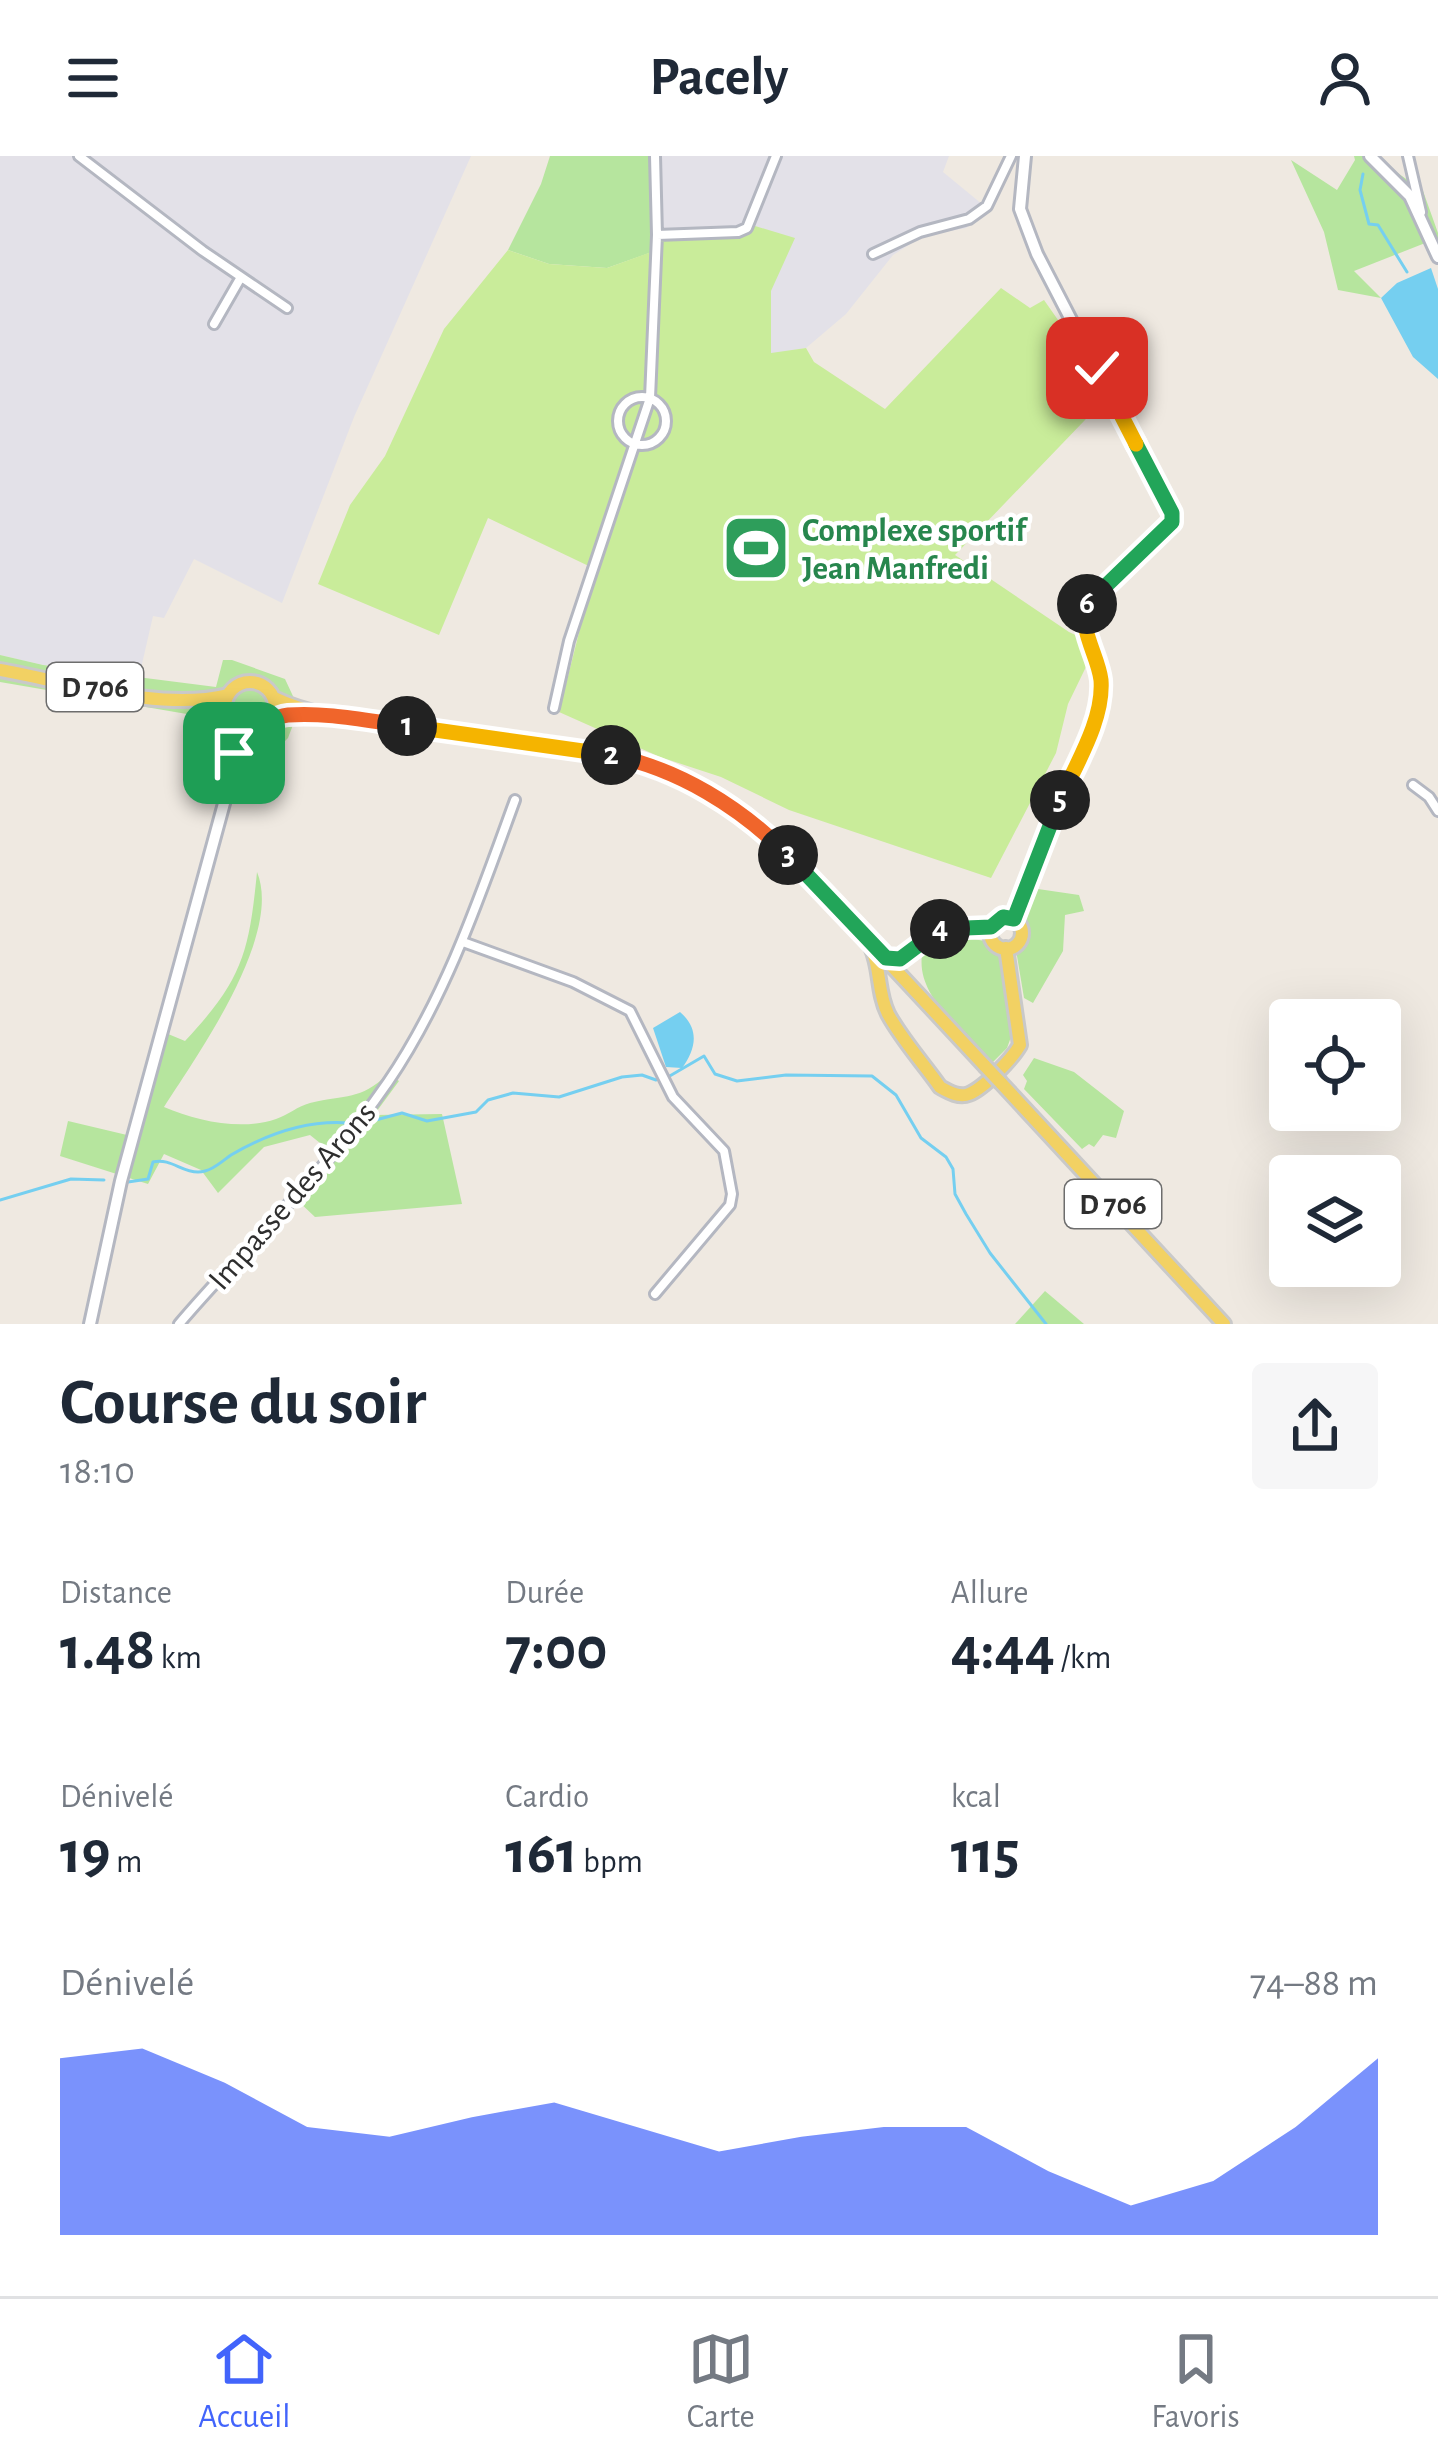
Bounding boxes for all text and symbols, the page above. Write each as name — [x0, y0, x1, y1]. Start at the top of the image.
icon: menu — [60, 45, 126, 111]
icon: person — [1312, 45, 1378, 111]
text: Pacely — [650, 51, 789, 105]
pin — [1046, 317, 1148, 419]
icon: check — [1064, 335, 1130, 401]
sports icon: Complexe sportif Jean Manfredi — [721, 513, 791, 583]
place label: Complexe sportif Jean Manfredi — [802, 515, 1028, 586]
pin: 6 — [1057, 574, 1117, 634]
text: 6 — [1079, 587, 1095, 620]
road number: D 706 — [47, 663, 143, 711]
pin: 1 — [377, 696, 437, 756]
pin — [183, 702, 285, 804]
text: 1 — [401, 709, 413, 742]
icon: arrive — [201, 720, 267, 786]
pin: 2 — [581, 725, 641, 785]
text: 2 — [603, 738, 619, 771]
pin: 5 — [1030, 770, 1090, 830]
text: 5 — [1053, 783, 1067, 816]
pin: 3 — [758, 825, 818, 885]
text: 3 — [781, 838, 795, 871]
pin: 4 — [910, 899, 970, 959]
text: 4 — [932, 912, 948, 945]
map controls — [1269, 999, 1401, 1287]
button: locate — [1269, 999, 1401, 1131]
street label: Impasse des Arons — [203, 1097, 383, 1297]
button: layers — [1269, 1155, 1401, 1287]
road number: D 706 — [1065, 1180, 1161, 1228]
button: share — [1252, 1363, 1378, 1489]
text: Course du soir — [60, 1370, 426, 1436]
text: 18:10 — [60, 1452, 135, 1491]
text: Distance — [60, 1577, 172, 1610]
text: Durée — [505, 1577, 584, 1610]
text: Allure — [951, 1577, 1028, 1610]
text: 1.48 — [60, 1620, 155, 1680]
text: 7:00 — [505, 1620, 608, 1680]
text: 4:44 — [951, 1620, 1055, 1680]
text: km — [155, 1642, 202, 1675]
text: /km — [1055, 1642, 1111, 1675]
text: Dénivelé — [60, 1781, 174, 1814]
text: Cardio — [505, 1781, 589, 1814]
text: kcal — [951, 1781, 1001, 1814]
text: 19 — [60, 1824, 111, 1884]
text: 161 — [505, 1824, 578, 1884]
text: 115 — [951, 1824, 1020, 1884]
text: m — [111, 1846, 142, 1879]
text: bpm — [578, 1846, 643, 1879]
text: Dénivelé — [60, 1964, 194, 2003]
text: 74–88 m — [1250, 1964, 1378, 2003]
tab: Accueil — [198, 2326, 290, 2438]
tab: Carte — [687, 2326, 755, 2438]
tab: Favoris — [1151, 2326, 1240, 2438]

